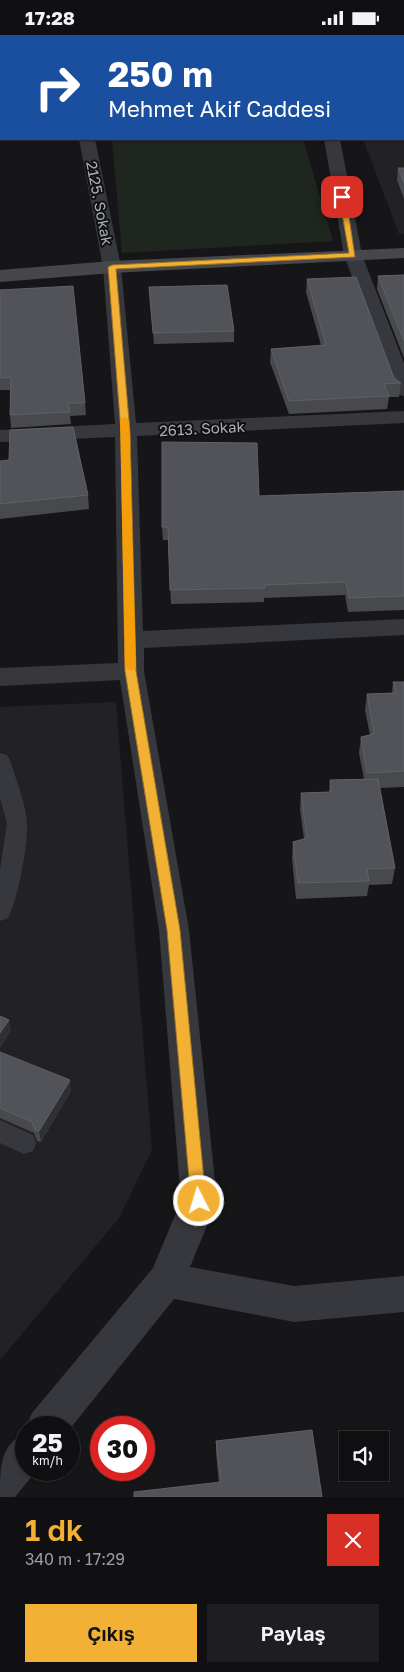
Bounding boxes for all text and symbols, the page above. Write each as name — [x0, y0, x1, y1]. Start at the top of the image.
text: 17:28 — [25, 6, 75, 29]
text: 250 m — [108, 53, 213, 95]
icon: right — [25, 55, 90, 120]
text: Mehmet Akif Caddesi — [108, 95, 331, 122]
street label: 2125. Sokak — [83, 159, 117, 247]
pin — [321, 176, 363, 218]
icon: arrive — [328, 183, 356, 211]
street label: 2613. Sokak — [159, 417, 246, 439]
position arrow — [172, 1174, 224, 1226]
speed limit sign: 30 — [90, 1416, 155, 1481]
text: 25 — [32, 1427, 63, 1458]
map controls — [339, 1431, 389, 1481]
button: sound — [339, 1431, 389, 1481]
text: km/h — [32, 1453, 63, 1468]
text: 1 dk — [25, 1512, 83, 1548]
button: close — [327, 1514, 379, 1566]
text: 340 m · 17:29 — [25, 1549, 125, 1569]
button: Çıkış — [25, 1604, 197, 1662]
button: Paylaş — [207, 1604, 379, 1662]

